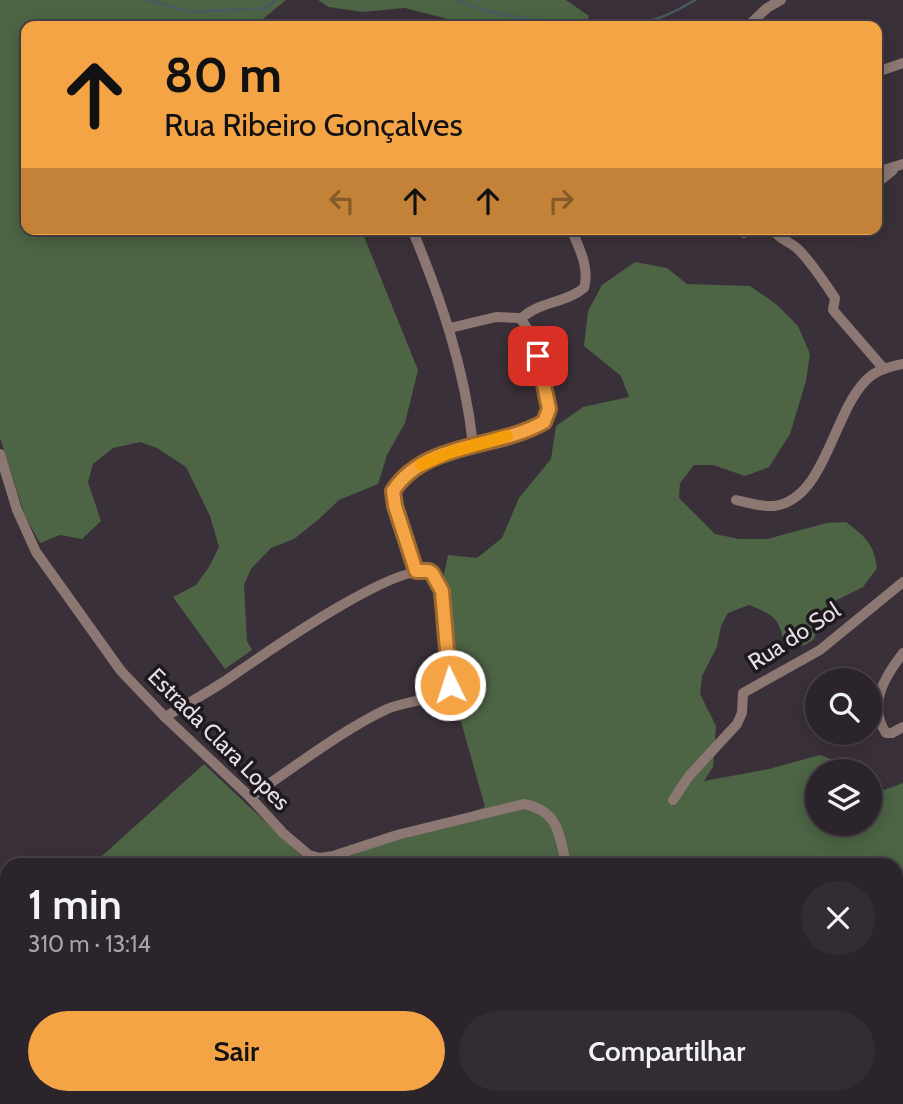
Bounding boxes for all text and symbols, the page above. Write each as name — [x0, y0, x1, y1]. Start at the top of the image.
text: 80 m — [164, 45, 282, 104]
icon: ahead — [49, 49, 140, 140]
text: Rua Ribeiro Gonçalves — [164, 105, 463, 144]
icon: left — [323, 182, 361, 220]
icon: ahead — [396, 182, 434, 220]
icon: ahead — [469, 182, 507, 220]
icon: right — [542, 182, 580, 220]
pin — [508, 326, 568, 386]
icon: arrive — [519, 337, 557, 375]
street label: Rua do Sol — [743, 596, 846, 676]
position arrow — [413, 648, 487, 722]
street label: Estrada Clara Lopes — [142, 662, 296, 816]
map controls — [805, 668, 882, 836]
button: search — [805, 668, 882, 745]
button: layers — [805, 759, 882, 836]
text: 1 min — [28, 878, 122, 930]
button: close — [801, 881, 875, 955]
text: 310 m · 13:14 — [28, 930, 151, 958]
button: Sair — [28, 1011, 445, 1091]
button: Compartilhar — [459, 1011, 875, 1091]

